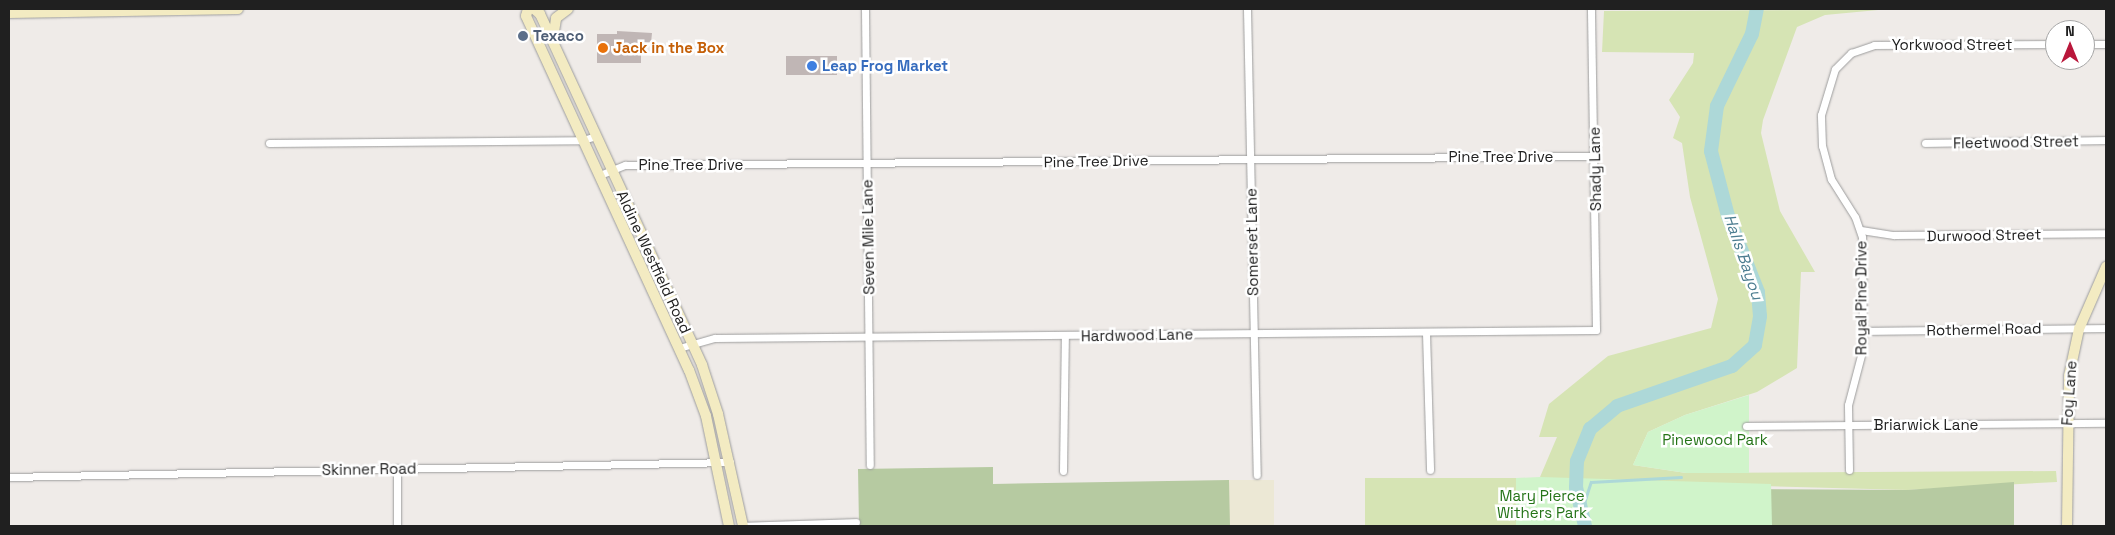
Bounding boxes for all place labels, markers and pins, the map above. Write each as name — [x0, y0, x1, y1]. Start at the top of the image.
place label: Texaco — [533, 27, 584, 45]
marker: Texaco — [517, 30, 529, 42]
place label: Jack in the Box — [613, 39, 724, 57]
marker: Jack in the Box — [597, 42, 609, 54]
place label: Leap Frog Market — [822, 57, 948, 75]
marker: Leap Frog Market — [806, 60, 818, 72]

